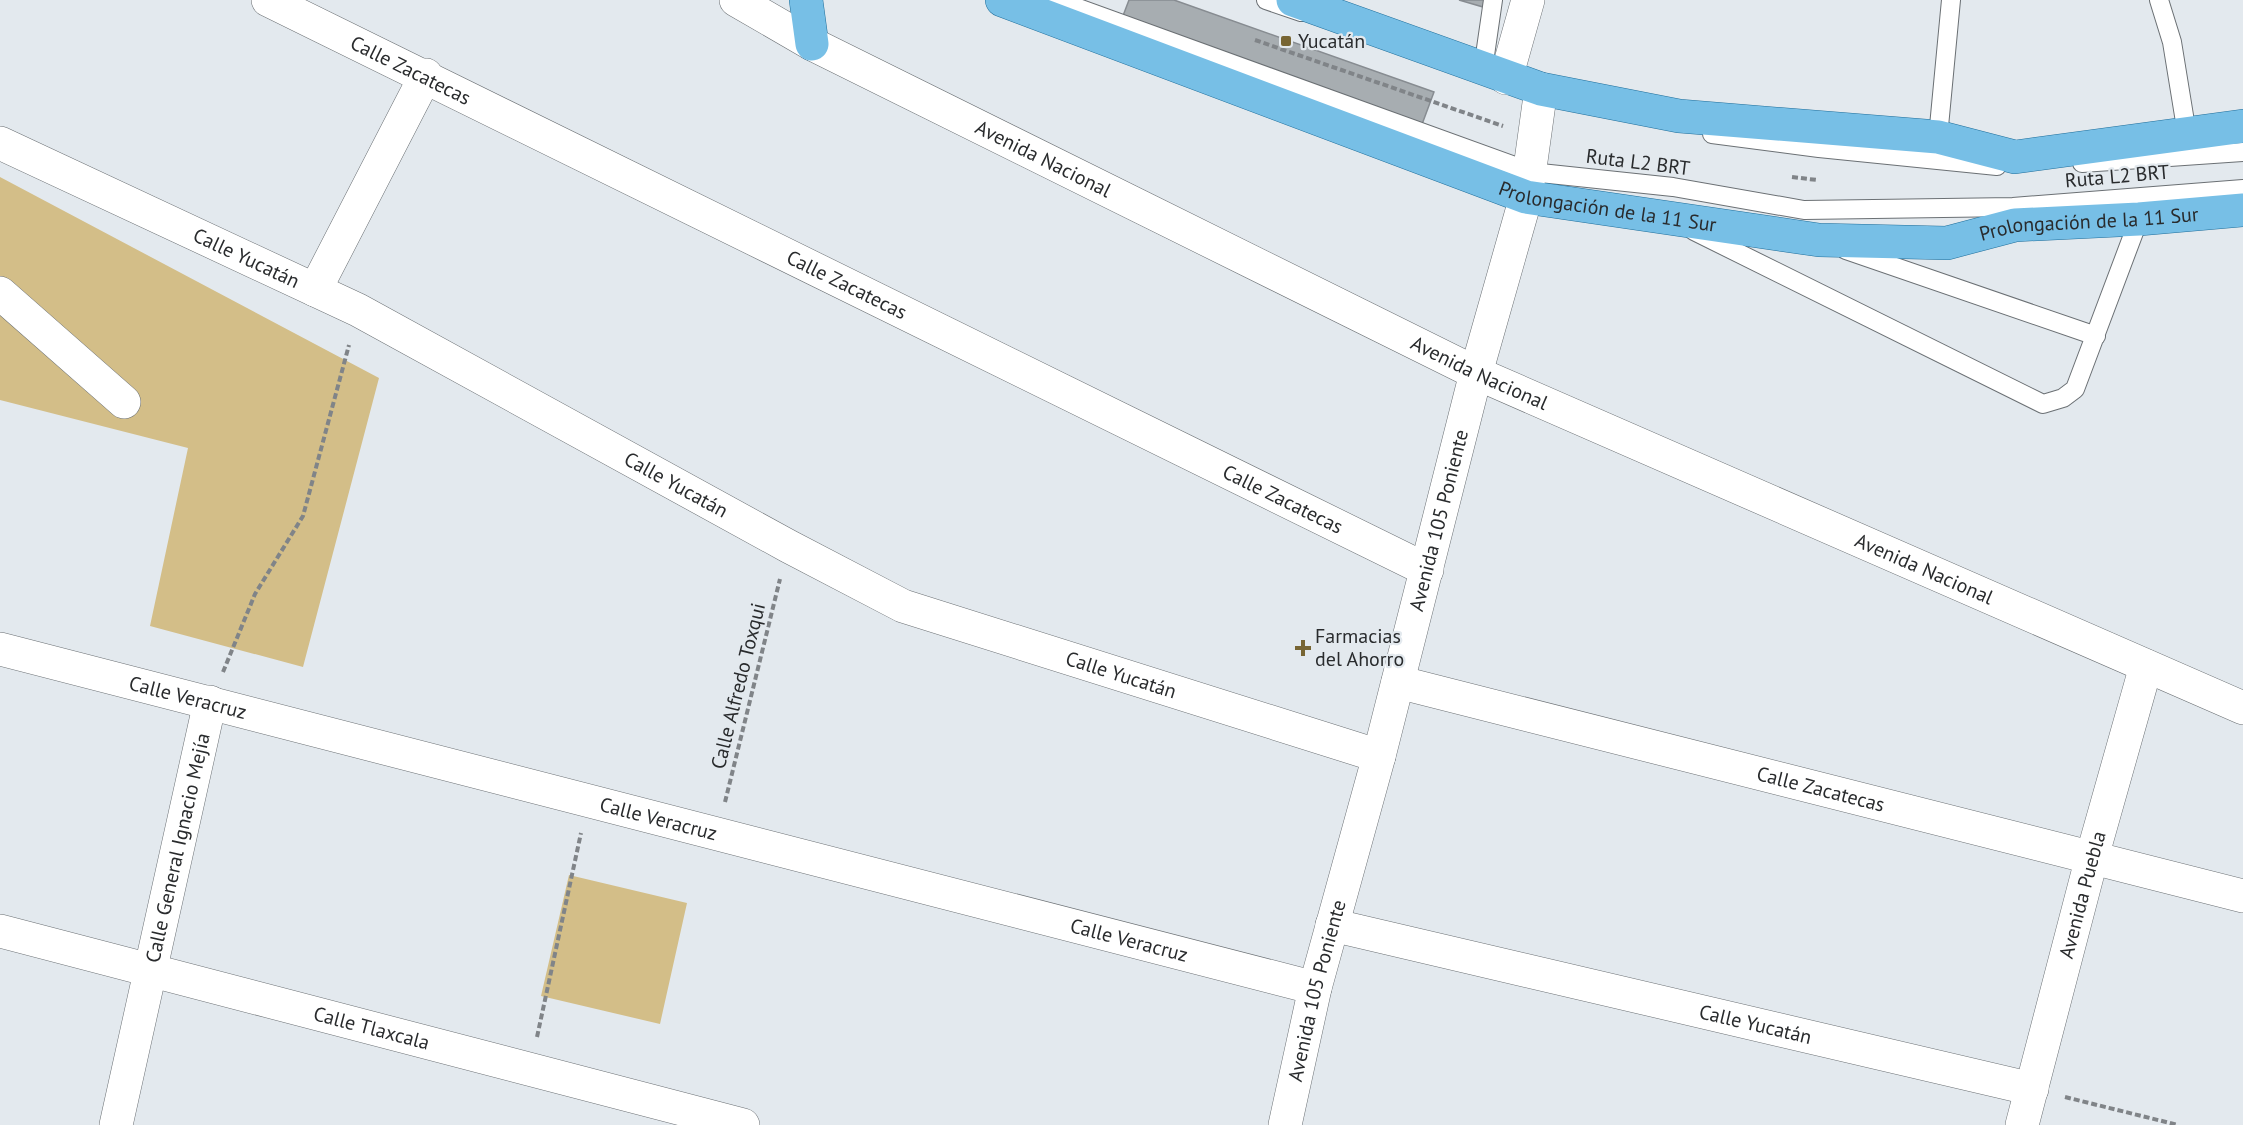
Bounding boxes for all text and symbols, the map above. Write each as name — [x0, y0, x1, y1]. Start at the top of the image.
place label: Yucatán — [1298, 28, 1365, 54]
street label: Calle Zacatecas — [346, 30, 475, 111]
marker: Yucatán — [1279, 34, 1293, 48]
street label: Avenida Nacional — [971, 114, 1116, 203]
street label: Ruta L2 BRT — [1585, 143, 1691, 181]
street label: Ruta L2 BRT — [2064, 158, 2170, 194]
street label: Prolongación de la 11 Sur — [1495, 175, 1718, 238]
street label: Prolongación de la 11 Sur — [1976, 201, 2200, 247]
street label: Calle Yucatán — [189, 222, 304, 294]
street label: Calle Zacatecas — [782, 244, 911, 325]
street label: Avenida Nacional — [1407, 330, 1552, 416]
street label: Avenida 105 Poniente — [1403, 427, 1474, 614]
street label: Calle Yucatán — [620, 446, 733, 524]
street label: Calle Zacatecas — [1218, 459, 1347, 540]
street label: Avenida Nacional — [1851, 527, 1998, 610]
street label: Calle Alfredo Toxqui — [705, 600, 771, 772]
place label: Farmacias del Ahorro — [1315, 623, 1404, 672]
marker: Farmacias del Ahorro — [1296, 641, 1310, 655]
street label: Calle Yucatán — [1063, 645, 1180, 704]
street label: Calle Veracruz — [126, 670, 249, 725]
street label: Calle General Ignacio Mejía — [140, 731, 216, 965]
street label: Calle Zacatecas — [1754, 760, 1887, 818]
street label: Calle Veracruz — [597, 791, 720, 846]
street label: Avenida Puebla — [2053, 828, 2112, 961]
street label: Avenida 105 Poniente — [1282, 897, 1352, 1084]
street label: Calle Veracruz — [1068, 912, 1191, 968]
street label: Calle Yucatán — [1697, 998, 1814, 1050]
street label: Calle Tlaxcala — [311, 1000, 432, 1056]

